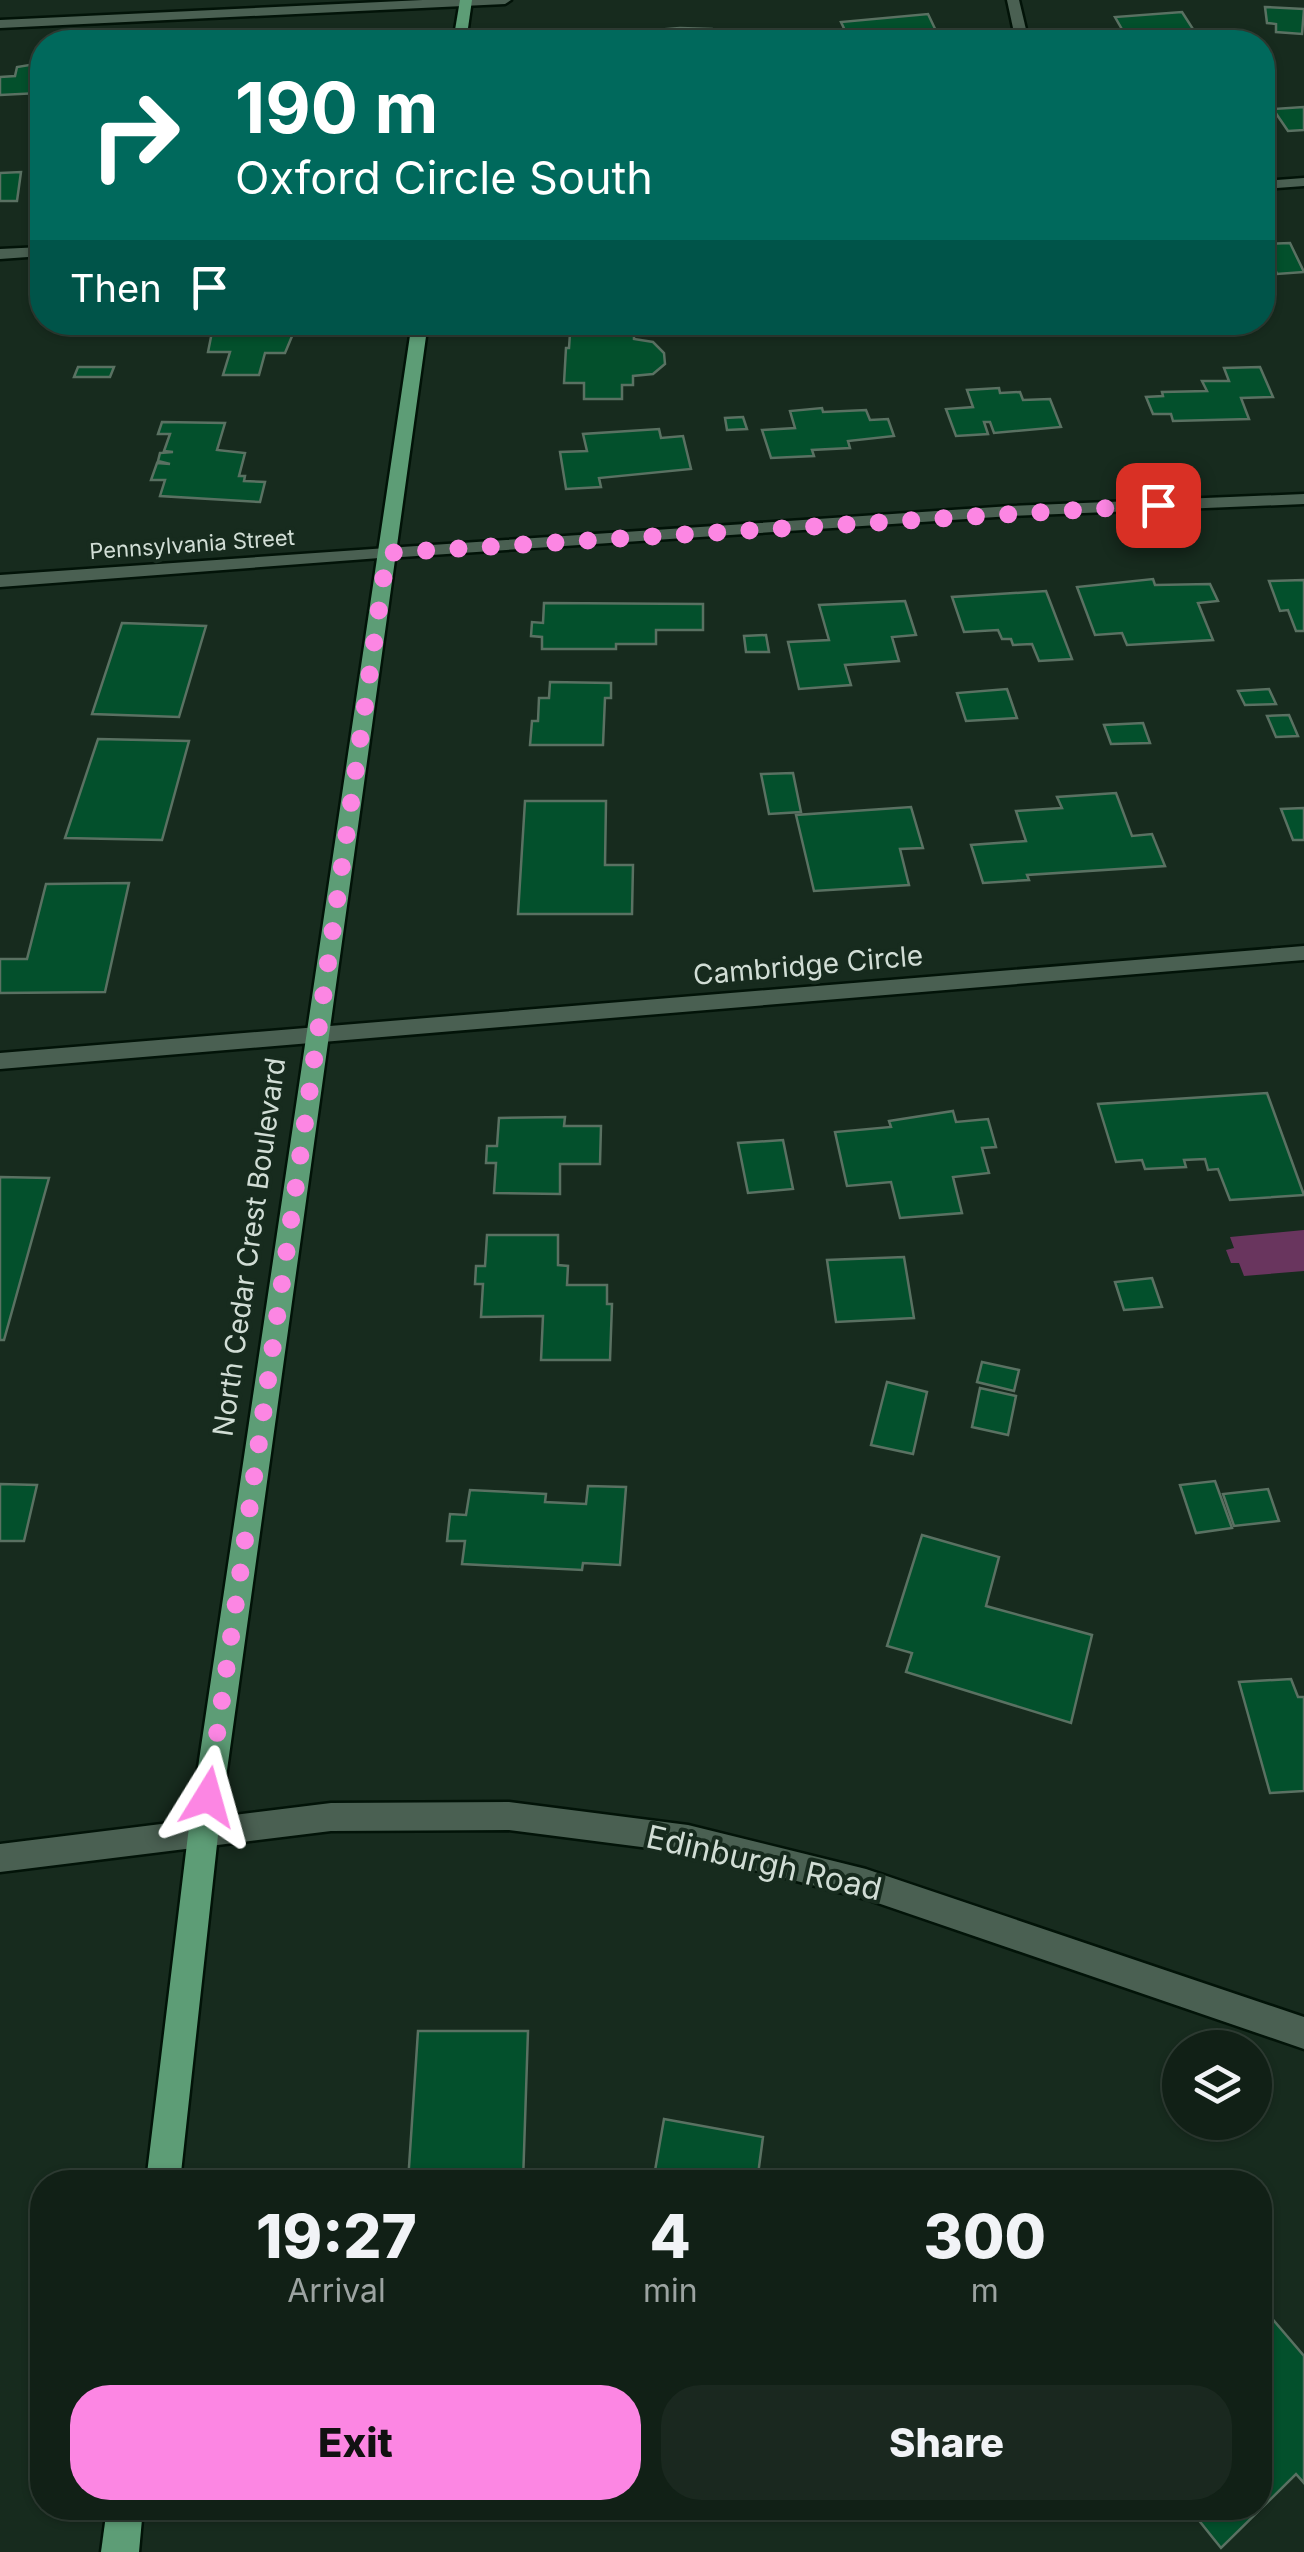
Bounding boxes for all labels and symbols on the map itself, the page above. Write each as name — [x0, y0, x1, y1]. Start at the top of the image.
pin — [1116, 463, 1201, 548]
street label: Pennsylvania Street — [88, 524, 296, 564]
street label: Cambridge Circle — [692, 938, 924, 992]
street label: North Cedar Crest Boulevard — [206, 1056, 292, 1438]
position arrow — [156, 1745, 260, 1849]
street label: Edinburgh Road — [643, 1816, 886, 1909]

